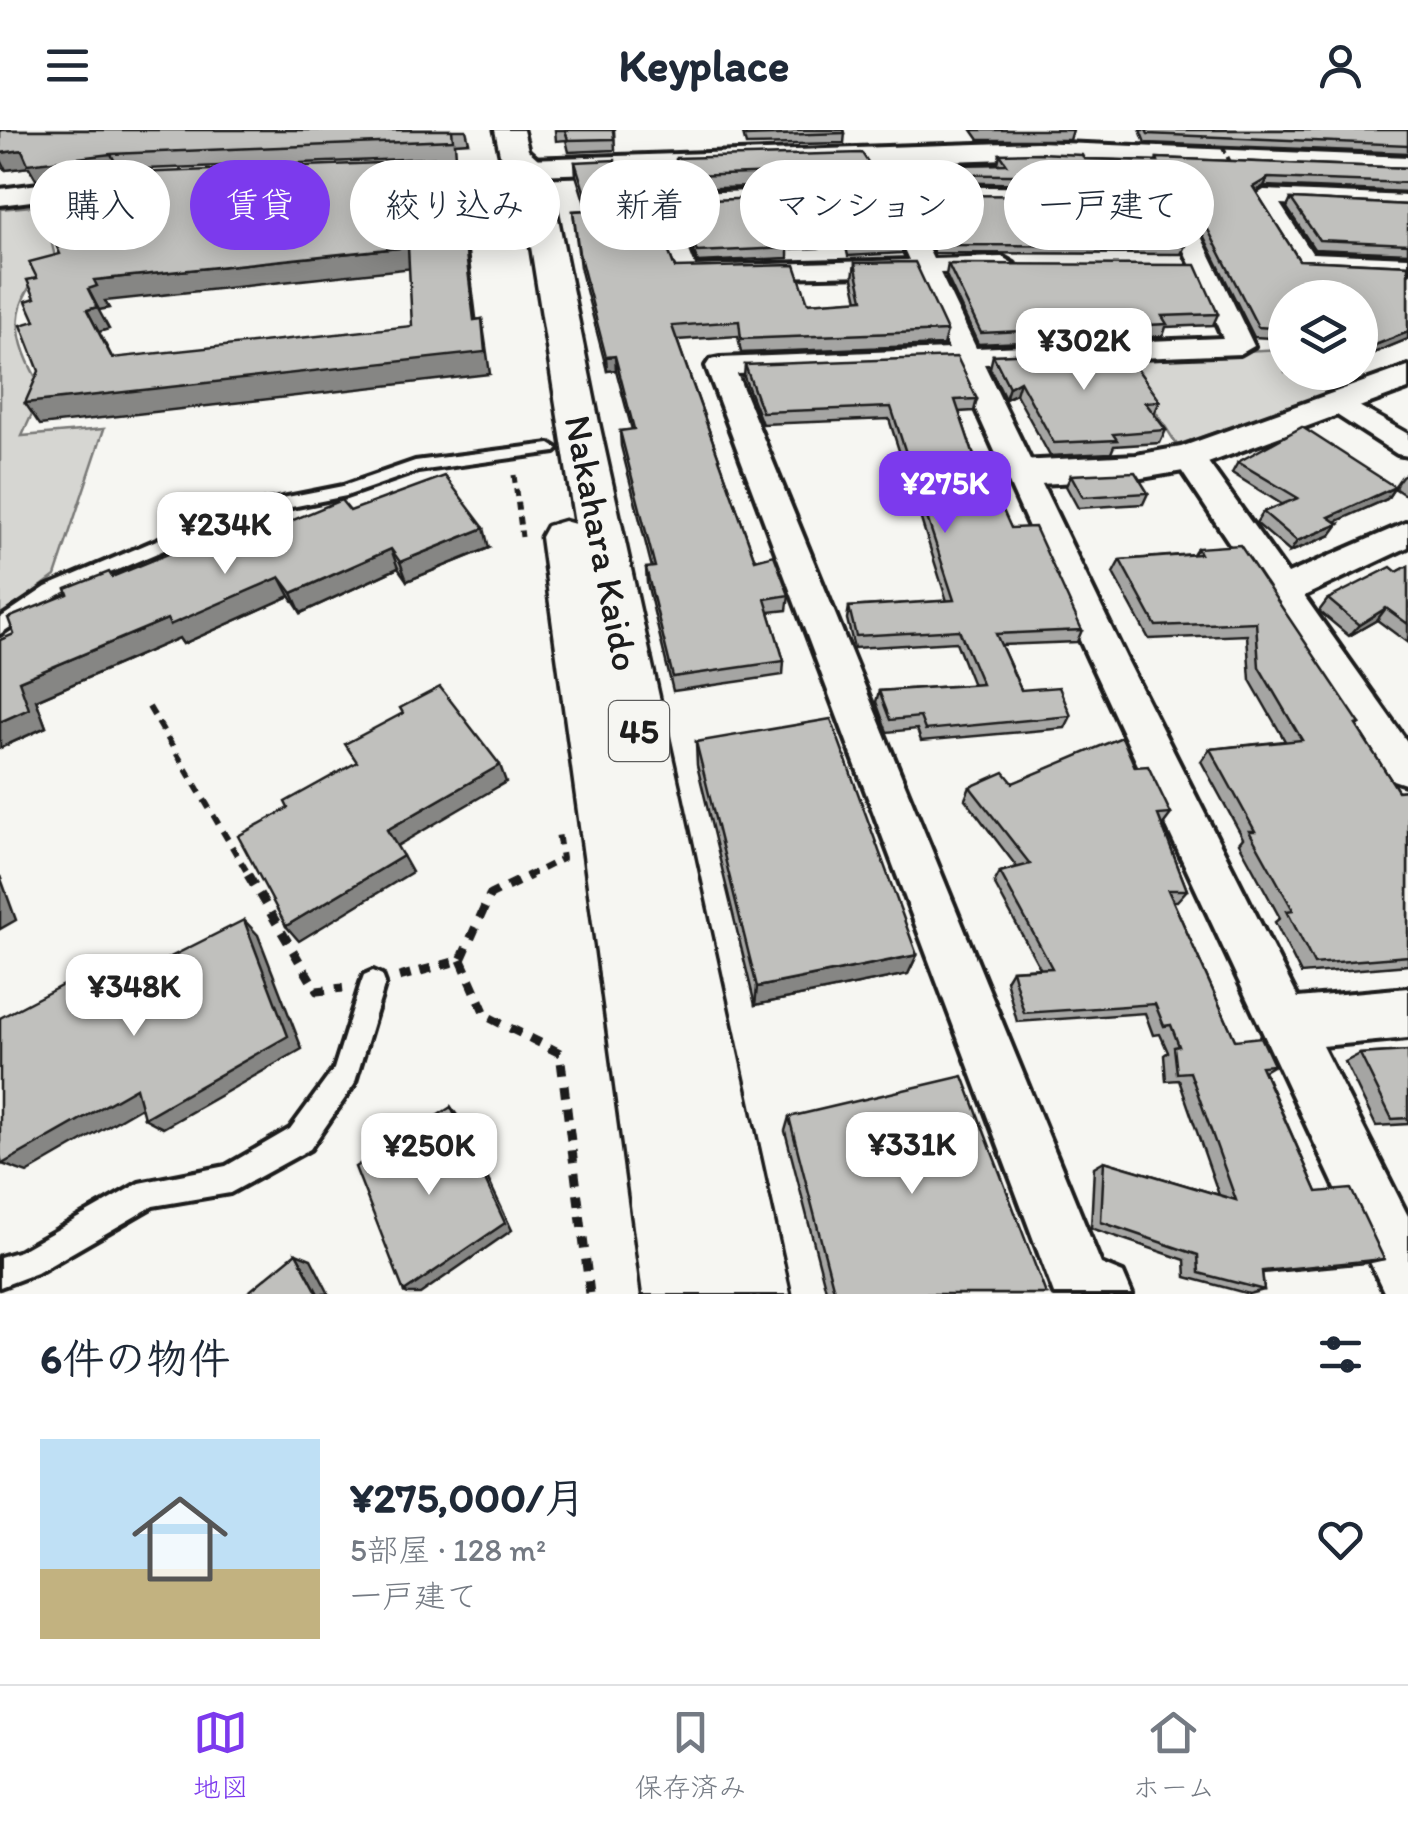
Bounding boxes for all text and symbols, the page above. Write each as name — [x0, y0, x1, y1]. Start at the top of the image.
icon: menu — [40, 38, 95, 93]
text: Keyplace — [619, 38, 789, 92]
icon: person — [1313, 38, 1368, 93]
chip: 購入 — [30, 160, 170, 250]
chip: 賃貸 — [190, 160, 330, 250]
chip: 絞り込み — [350, 160, 560, 250]
chip: 新着 — [580, 160, 720, 250]
chip: マンション — [740, 160, 984, 250]
chip: 一戸建て — [1004, 160, 1214, 250]
map controls — [1268, 280, 1378, 390]
button: layers — [1268, 280, 1378, 390]
pin: ¥302K — [1014, 308, 1154, 393]
text: ¥302K — [1038, 321, 1130, 359]
street label: Nakahara Kaido — [555, 411, 649, 675]
pin: ¥275K — [875, 451, 1015, 536]
text: ¥275K — [901, 464, 989, 502]
pin: ¥234K — [155, 492, 295, 577]
text: ¥234K — [179, 505, 271, 543]
road number: 45 — [609, 701, 669, 761]
pin: ¥348K — [64, 954, 204, 1039]
text: ¥348K — [88, 967, 180, 1005]
pin: ¥331K — [842, 1112, 982, 1197]
pin: ¥250K — [359, 1113, 499, 1198]
text: ¥331K — [868, 1125, 956, 1163]
text: ¥250K — [383, 1126, 475, 1164]
icon: filters — [1313, 1327, 1368, 1382]
text: 6件の物件 — [40, 1333, 230, 1384]
text: ¥275,000/月 — [350, 1472, 586, 1523]
icon: home — [120, 1479, 240, 1599]
icon: heart — [1313, 1512, 1368, 1567]
text: 5部屋 · 128 m² — [350, 1531, 546, 1569]
text: 一戸建て — [350, 1577, 478, 1615]
tab: 地図 — [193, 1705, 249, 1805]
tab: 保存済み — [635, 1705, 747, 1805]
tab: ホーム — [1132, 1705, 1215, 1805]

